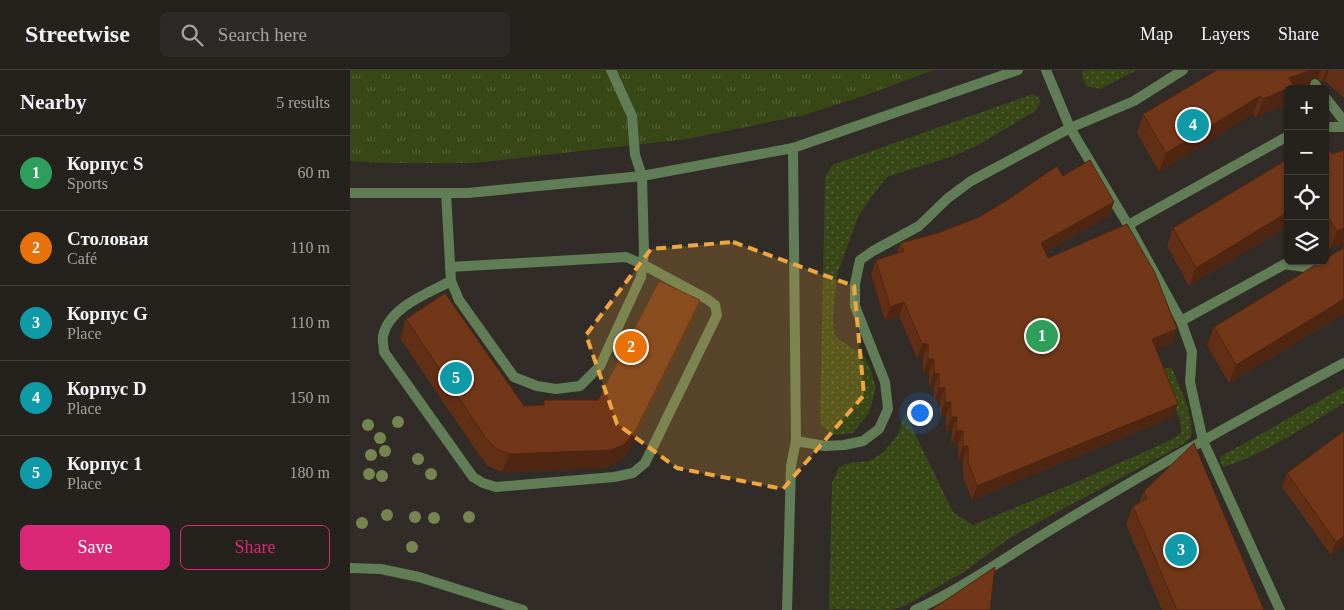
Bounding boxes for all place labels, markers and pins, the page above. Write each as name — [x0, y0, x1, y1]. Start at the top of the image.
pin: 4 — [1177, 106, 1209, 144]
pin: 1 — [1026, 317, 1058, 355]
pin: 2 — [615, 328, 647, 366]
pin: 5 — [440, 359, 472, 397]
pin: 3 — [1165, 531, 1197, 569]

